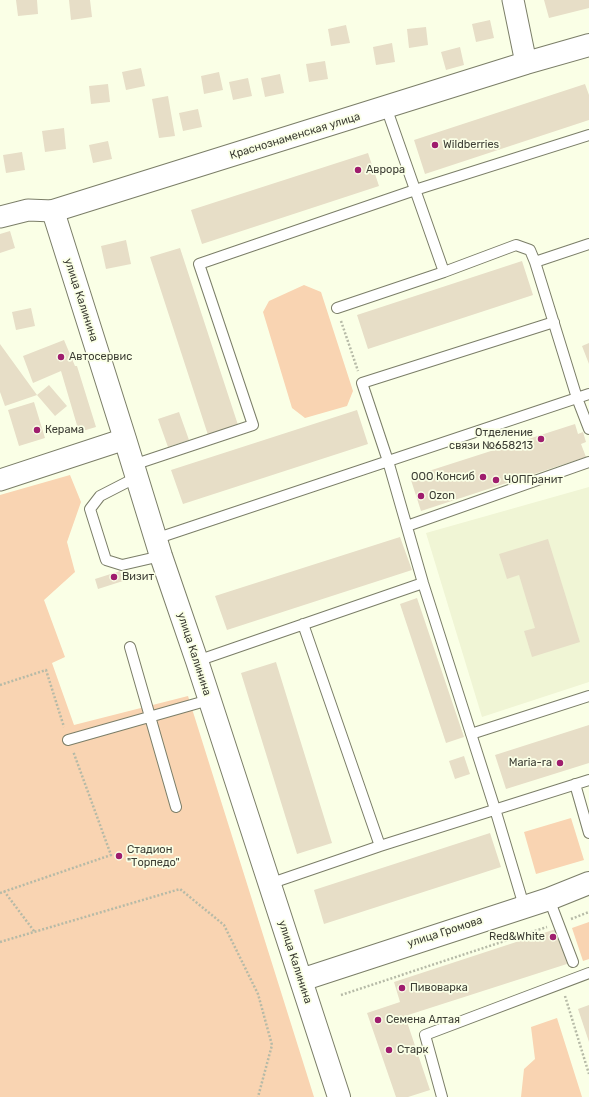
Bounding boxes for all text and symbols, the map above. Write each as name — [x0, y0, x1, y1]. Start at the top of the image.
street label: Краснознаменская улица — [228, 110, 362, 162]
place label: Wildberries — [443, 138, 499, 152]
marker: Wildberries — [430, 140, 440, 150]
place label: Аврора — [366, 163, 405, 177]
marker: Аврора — [353, 165, 363, 175]
street label: улица Калинина — [61, 257, 101, 343]
place label: Автосервис — [69, 350, 132, 364]
marker: Автосервис — [56, 352, 66, 362]
place label: Керама — [45, 423, 84, 437]
marker: Керама — [32, 425, 42, 435]
place label: Отделение связи №658213 — [449, 426, 533, 452]
marker: Отделение связи №658213 — [536, 434, 546, 444]
place label: ООО Консиб — [411, 470, 475, 484]
marker: ООО Консиб — [478, 472, 488, 482]
place label: ЧОПГранит — [504, 473, 563, 487]
marker: ЧОПГранит — [491, 475, 501, 485]
place label: Ozon — [429, 489, 455, 503]
marker: Ozon — [416, 491, 426, 501]
place label: Визит — [122, 570, 154, 584]
marker: Визит — [109, 572, 119, 582]
street label: улица Калинина — [174, 611, 214, 697]
place label: Maria-ra — [509, 756, 552, 770]
marker: Maria-ra — [555, 758, 565, 768]
place label: Стадион "Торпедо" — [127, 843, 180, 869]
marker: Стадион "Торпедо" — [114, 851, 124, 861]
street label: улица Громова — [406, 914, 484, 950]
street label: улица Калинина — [275, 919, 315, 1005]
place label: Red&White — [489, 930, 545, 944]
marker: Red&White — [548, 932, 558, 942]
place label: Пивоварка — [410, 981, 468, 995]
marker: Пивоварка — [397, 983, 407, 993]
place label: Семена Алтая — [386, 1013, 460, 1027]
marker: Семена Алтая — [373, 1015, 383, 1025]
place label: Старк — [397, 1043, 428, 1057]
marker: Старк — [384, 1045, 394, 1055]

